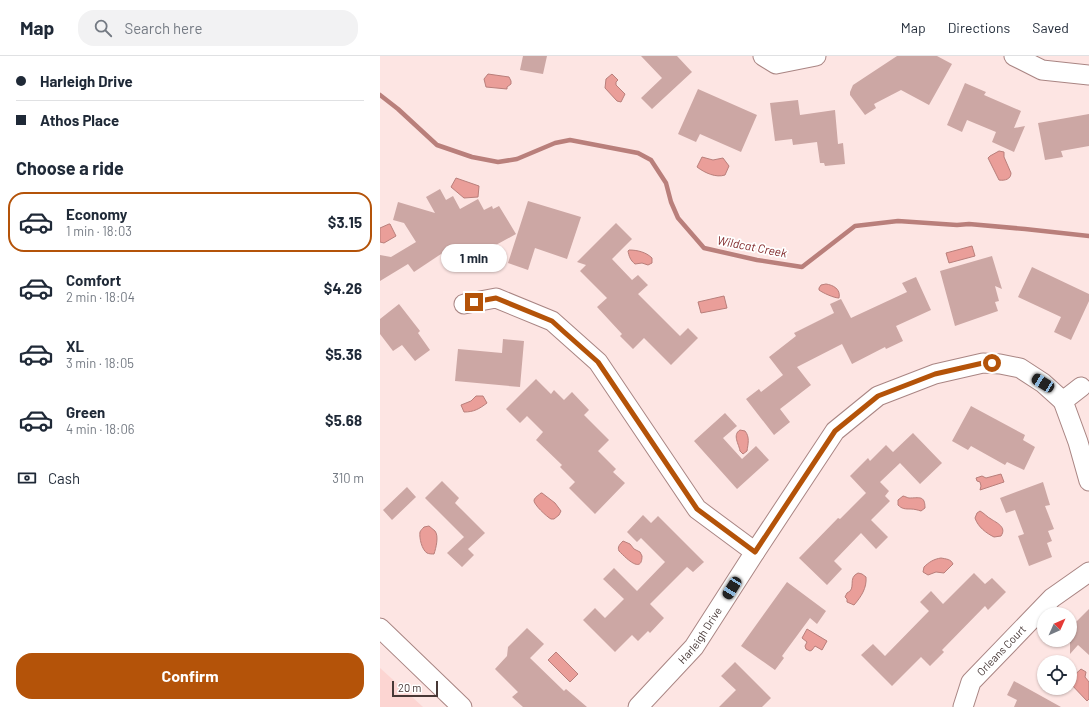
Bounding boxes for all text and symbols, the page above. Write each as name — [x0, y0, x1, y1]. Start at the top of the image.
search box — [78, 10, 358, 46]
text: Map — [20, 16, 54, 39]
icon: search — [92, 17, 114, 39]
text: Search here — [124, 19, 202, 37]
text: Map — [901, 19, 926, 36]
text: Directions — [948, 19, 1010, 36]
text: Saved — [1032, 19, 1069, 36]
text: Harleigh Drive — [40, 72, 133, 90]
text: Athos Place — [40, 111, 119, 129]
text: Choose a ride — [16, 157, 124, 179]
icon: car — [18, 204, 54, 240]
text: Economy — [66, 205, 127, 223]
text: $3.15 — [328, 213, 362, 231]
text: 1 min · 18:03 — [66, 223, 132, 239]
water label: Wildcat Creek — [716, 232, 788, 260]
callout: 1 min — [441, 244, 507, 272]
text: 1 min — [460, 250, 488, 266]
icon: car — [18, 270, 54, 306]
text: Comfort — [66, 271, 121, 289]
text: $4.26 — [324, 279, 362, 297]
text: 2 min · 18:04 — [66, 289, 135, 305]
route end — [465, 293, 483, 311]
icon: car — [18, 336, 54, 372]
text: XL — [66, 337, 84, 355]
text: $5.36 — [325, 345, 362, 363]
route start — [983, 354, 1001, 372]
text: 3 min · 18:05 — [66, 355, 134, 371]
car — [1030, 372, 1056, 394]
icon: car — [18, 402, 54, 438]
text: Green — [66, 403, 105, 421]
text: $5.68 — [325, 411, 362, 429]
text: 4 min · 18:06 — [66, 421, 135, 437]
icon: cash — [16, 467, 38, 489]
text: Cash — [48, 469, 80, 487]
text: 310 m — [332, 470, 364, 486]
car — [721, 575, 743, 601]
street label: Harleigh Drive — [675, 604, 724, 666]
north arrow — [1037, 607, 1077, 647]
map controls — [1037, 607, 1077, 695]
street label: Orleans Court — [974, 622, 1028, 678]
button: Confirm — [16, 653, 364, 699]
button: locate — [1037, 655, 1077, 695]
scale bar — [392, 679, 438, 698]
text: 20 m — [398, 681, 421, 694]

